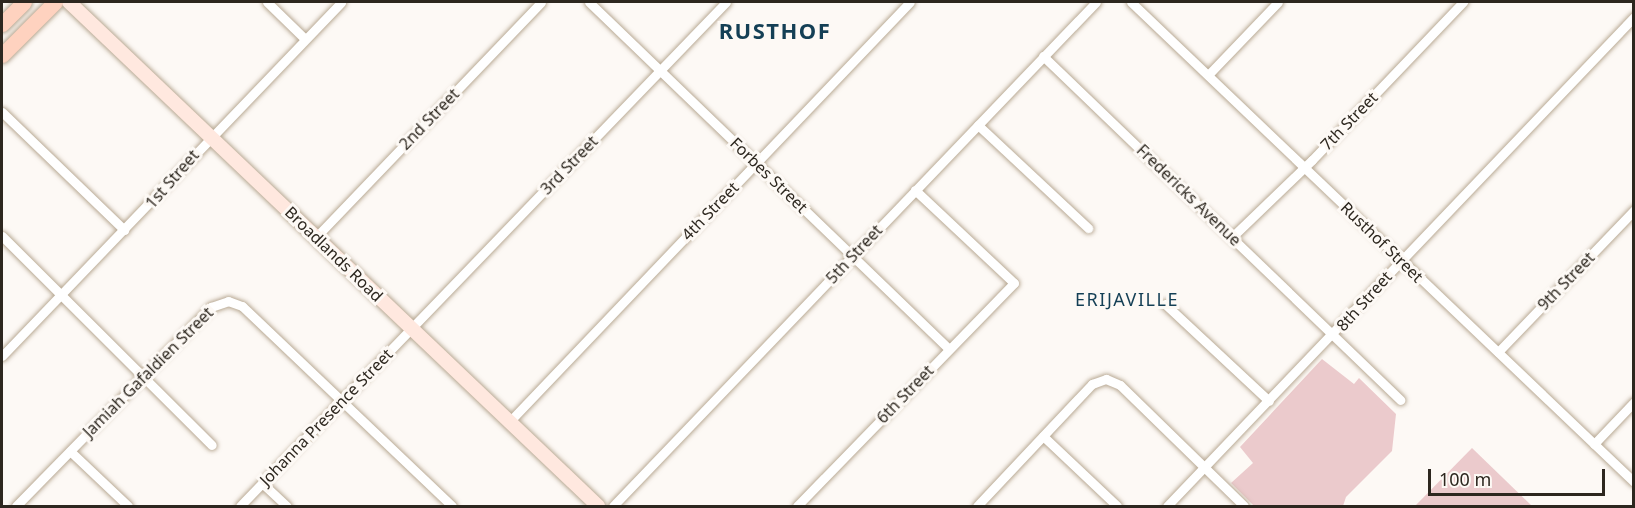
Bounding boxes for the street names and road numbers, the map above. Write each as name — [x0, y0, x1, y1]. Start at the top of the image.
street label: 2nd Street — [395, 84, 463, 154]
street label: 7th Street — [1317, 88, 1381, 154]
street label: 3rd Street — [536, 132, 602, 198]
street label: Forbes Street — [726, 133, 812, 217]
street label: Fredericks Avenue — [1133, 140, 1245, 250]
street label: 1st Street — [141, 146, 203, 212]
street label: 4th Street — [678, 178, 742, 244]
street label: Rusthof Street — [1337, 198, 1427, 286]
street label: Broadlands Road — [281, 203, 387, 305]
street label: 5th Street — [822, 221, 886, 287]
street label: 9th Street — [1534, 248, 1598, 314]
street label: 8th Street — [1332, 267, 1396, 335]
street label: Jamiah Gafaldien Street — [79, 303, 217, 441]
street label: Johanna Presence Street — [256, 345, 396, 489]
street label: 6th Street — [873, 361, 937, 427]

